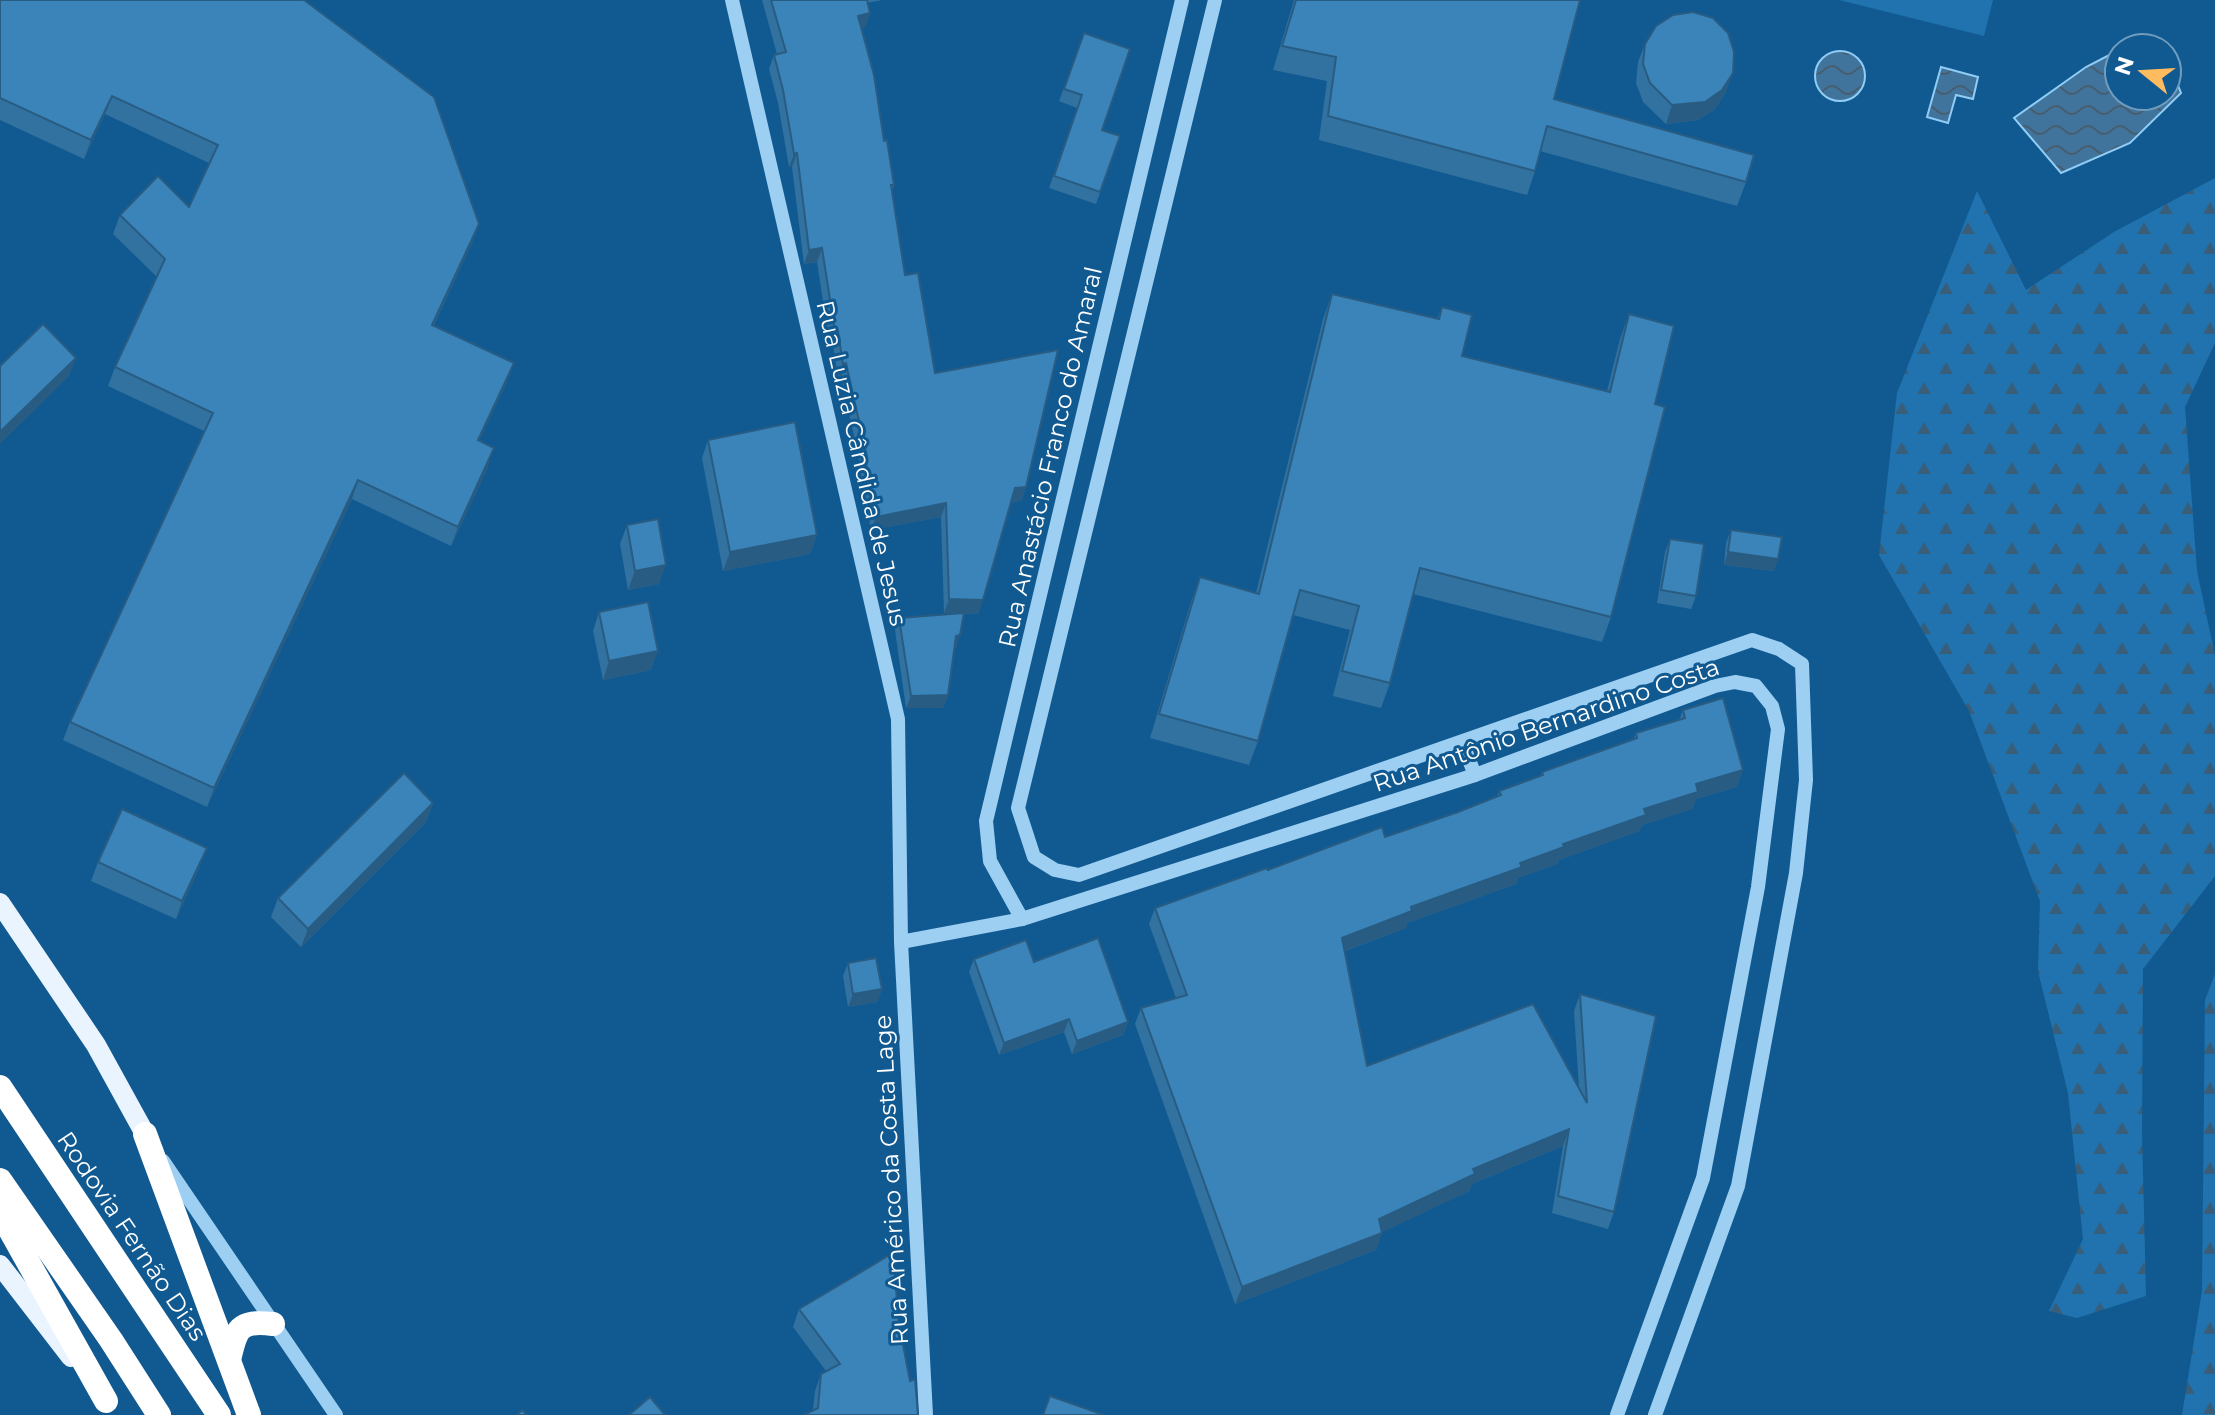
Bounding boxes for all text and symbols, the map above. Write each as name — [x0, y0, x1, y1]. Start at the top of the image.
north arrow — [2103, 32, 2183, 112]
text: N — [2109, 53, 2140, 79]
street label: Rua Anastácio Franco do Amaral — [992, 264, 1108, 650]
street label: Rua Luzia Cândida de Jesus — [810, 298, 914, 628]
street label: Rua Antônio Bernardino Costa — [1369, 652, 1723, 798]
street label: Rua Américo da Costa Lage — [868, 1014, 914, 1346]
street label: Rodovia Fernão Dias — [51, 1126, 213, 1346]

